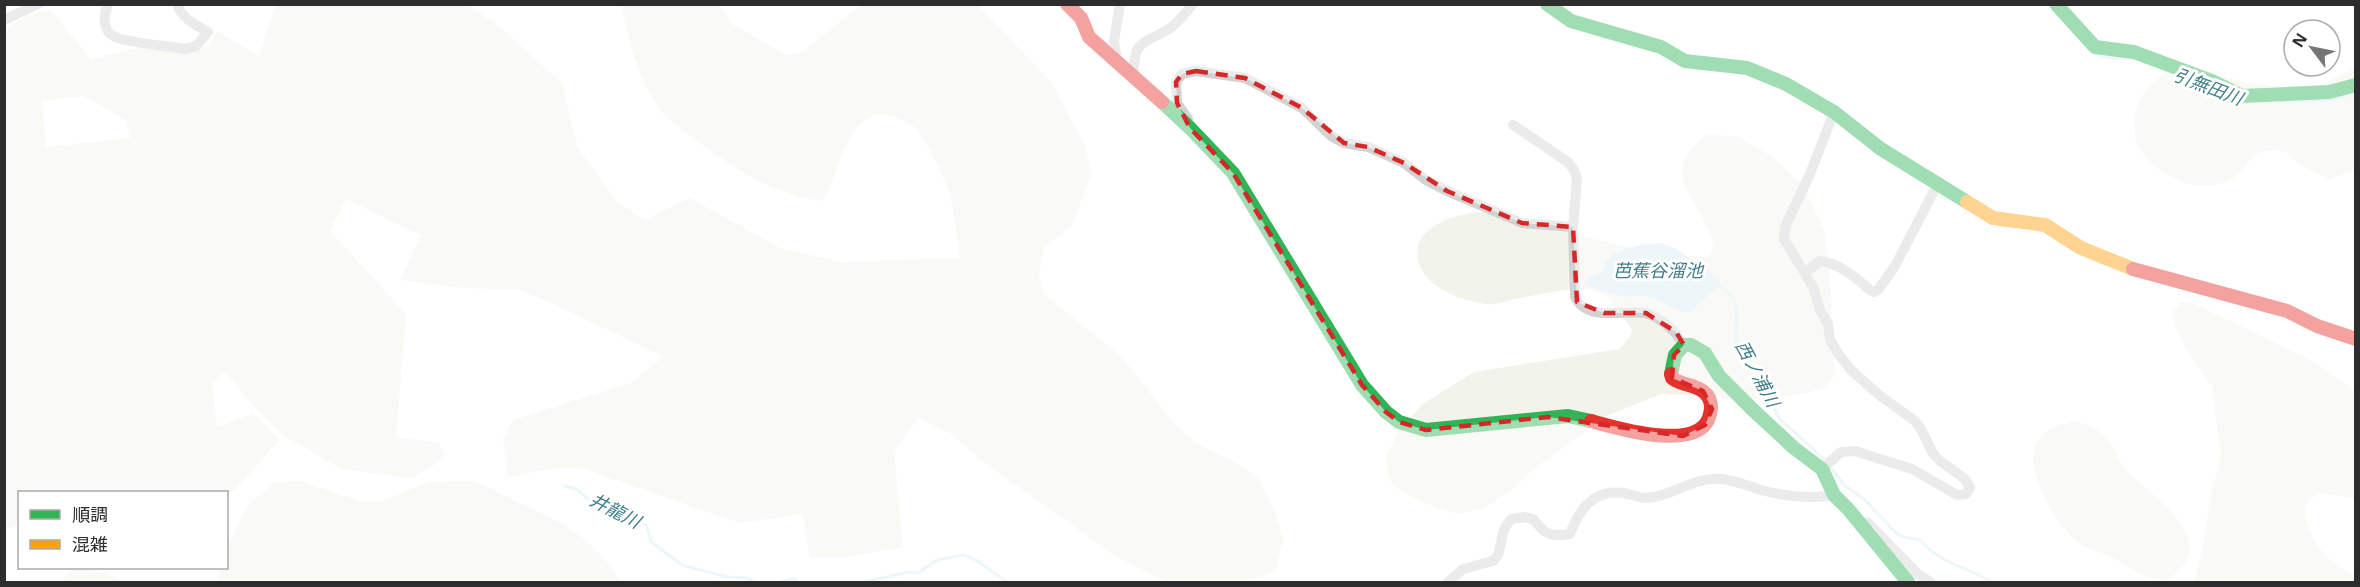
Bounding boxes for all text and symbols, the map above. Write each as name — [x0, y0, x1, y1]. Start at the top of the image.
north arrow — [2282, 18, 2342, 78]
text: N — [2287, 29, 2312, 51]
water label: 引無田川 — [2170, 62, 2248, 111]
water label: 芭蕉谷溜池 — [1613, 258, 1705, 282]
water label: 西ノ浦川 — [1730, 336, 1786, 413]
water label: 井龍川 — [586, 487, 647, 534]
legend — [18, 491, 228, 569]
text: 順調 — [72, 502, 108, 526]
text: 混雑 — [72, 532, 108, 556]

